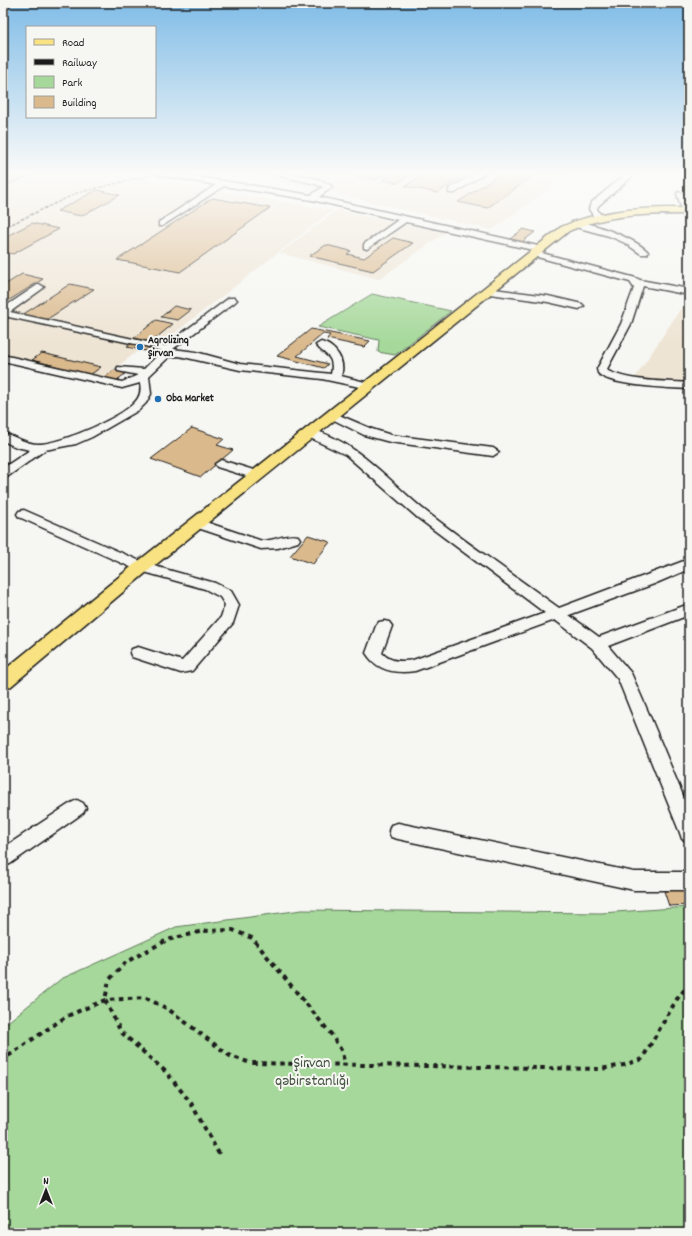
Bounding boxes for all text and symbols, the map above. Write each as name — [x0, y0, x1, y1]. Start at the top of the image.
legend — [26, 26, 156, 118]
text: Road — [62, 35, 84, 52]
text: Railway — [62, 55, 98, 72]
text: Park — [62, 75, 83, 92]
text: Building — [62, 95, 97, 112]
place label: Aqrolizinq Şirvan — [148, 333, 189, 362]
marker: Aqrolizinq Şirvan — [135, 342, 145, 352]
place label: Oba Market — [166, 391, 215, 407]
marker: Oba Market — [153, 394, 163, 404]
park label: Şirvan qəbirstanlığı — [275, 1052, 349, 1093]
north arrow — [26, 1170, 66, 1210]
text: N — [43, 1174, 49, 1190]

